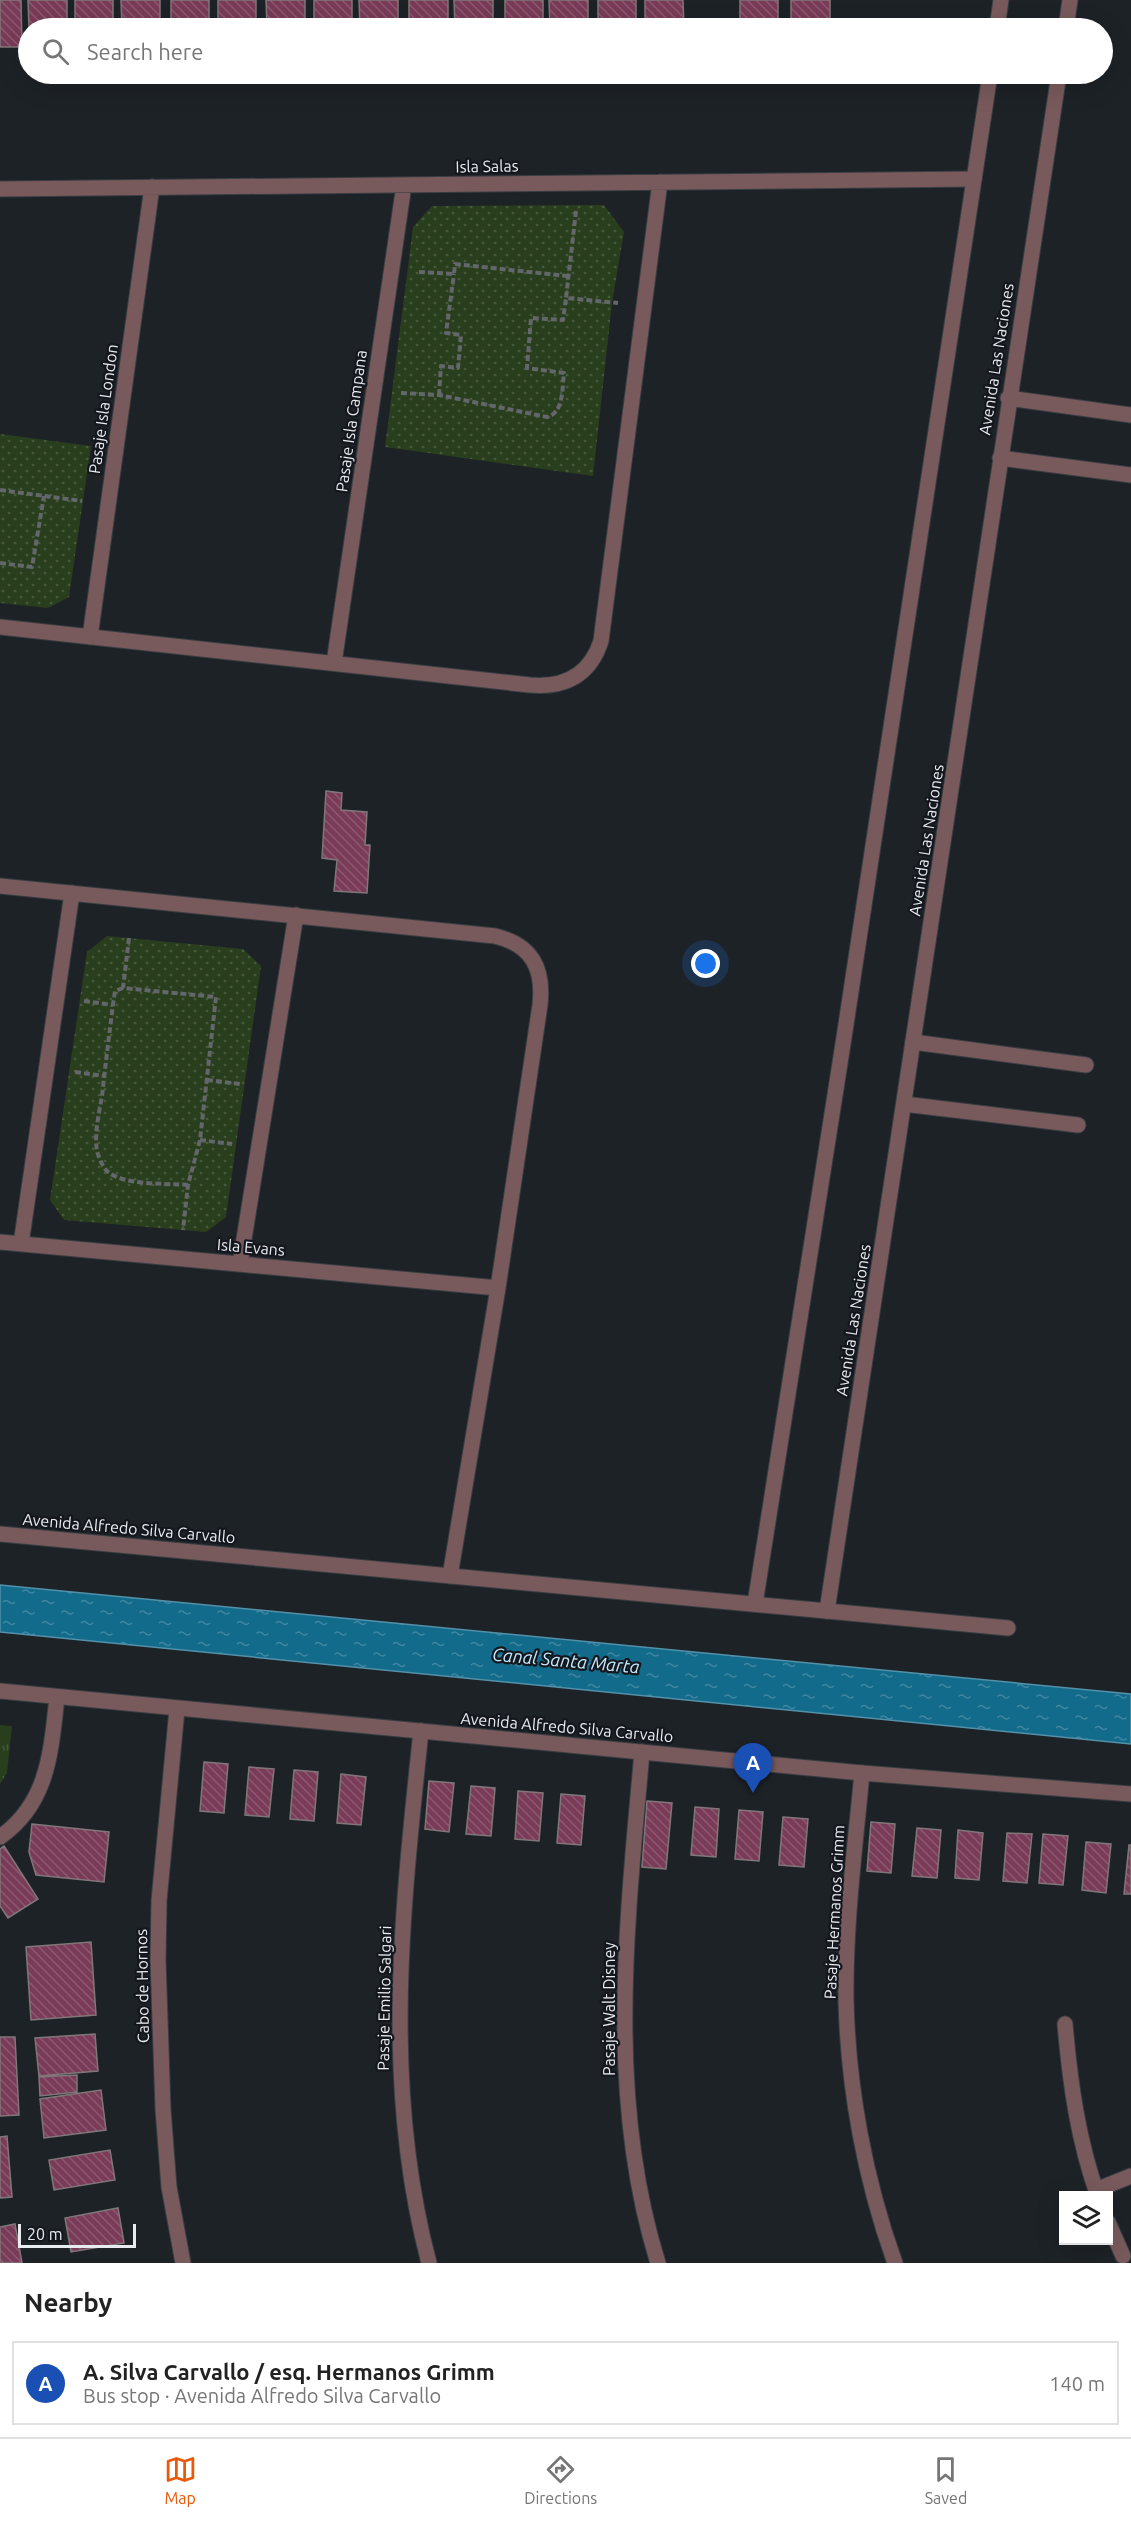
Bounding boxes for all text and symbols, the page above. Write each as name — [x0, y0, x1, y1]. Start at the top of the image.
search box — [18, 18, 1113, 84]
icon: search — [39, 35, 72, 68]
text: Search here — [87, 39, 203, 64]
street label: Isla Salas — [455, 156, 519, 176]
street label: Avenida Las Naciones — [975, 282, 1017, 436]
street label: Pasaje Isla London — [85, 343, 121, 475]
street label: Pasaje Isla Campana — [332, 349, 370, 493]
street label: Avenida Las Naciones — [905, 763, 947, 917]
your location — [691, 949, 720, 978]
street label: Isla Evans — [216, 1235, 286, 1259]
street label: Avenida Las Naciones — [832, 1243, 874, 1397]
street label: Avenida Alfredo Silva Carvallo — [22, 1510, 236, 1546]
water label: Canal Santa Marta — [492, 1644, 641, 1676]
street label: Avenida Alfredo Silva Carvallo — [460, 1709, 674, 1745]
pin: A — [734, 1744, 772, 1793]
street label: Pasaje Hermanos Grimm — [820, 1824, 848, 2000]
street label: Pasaje Emilio Salgari — [374, 1925, 394, 2071]
street label: Cabo de Hornos — [132, 1929, 152, 2043]
street label: Pasaje Walt Disney — [600, 1942, 618, 2076]
map controls — [1059, 2191, 1113, 2245]
button: layers — [1059, 2191, 1113, 2245]
scale bar — [18, 2221, 136, 2248]
text: 20 m — [27, 2225, 63, 2243]
text: Nearby — [24, 2288, 112, 2317]
text: A. Silva Carvallo / esq. Hermanos Grimm — [83, 2359, 495, 2384]
text: A — [38, 2372, 53, 2395]
text: 140 m — [1049, 2372, 1105, 2395]
text: Bus stop · Avenida Alfredo Silva Carvallo — [83, 2384, 441, 2407]
tab: Map — [164, 2453, 197, 2507]
tab: Directions — [524, 2453, 597, 2507]
tab: Saved — [925, 2453, 967, 2507]

